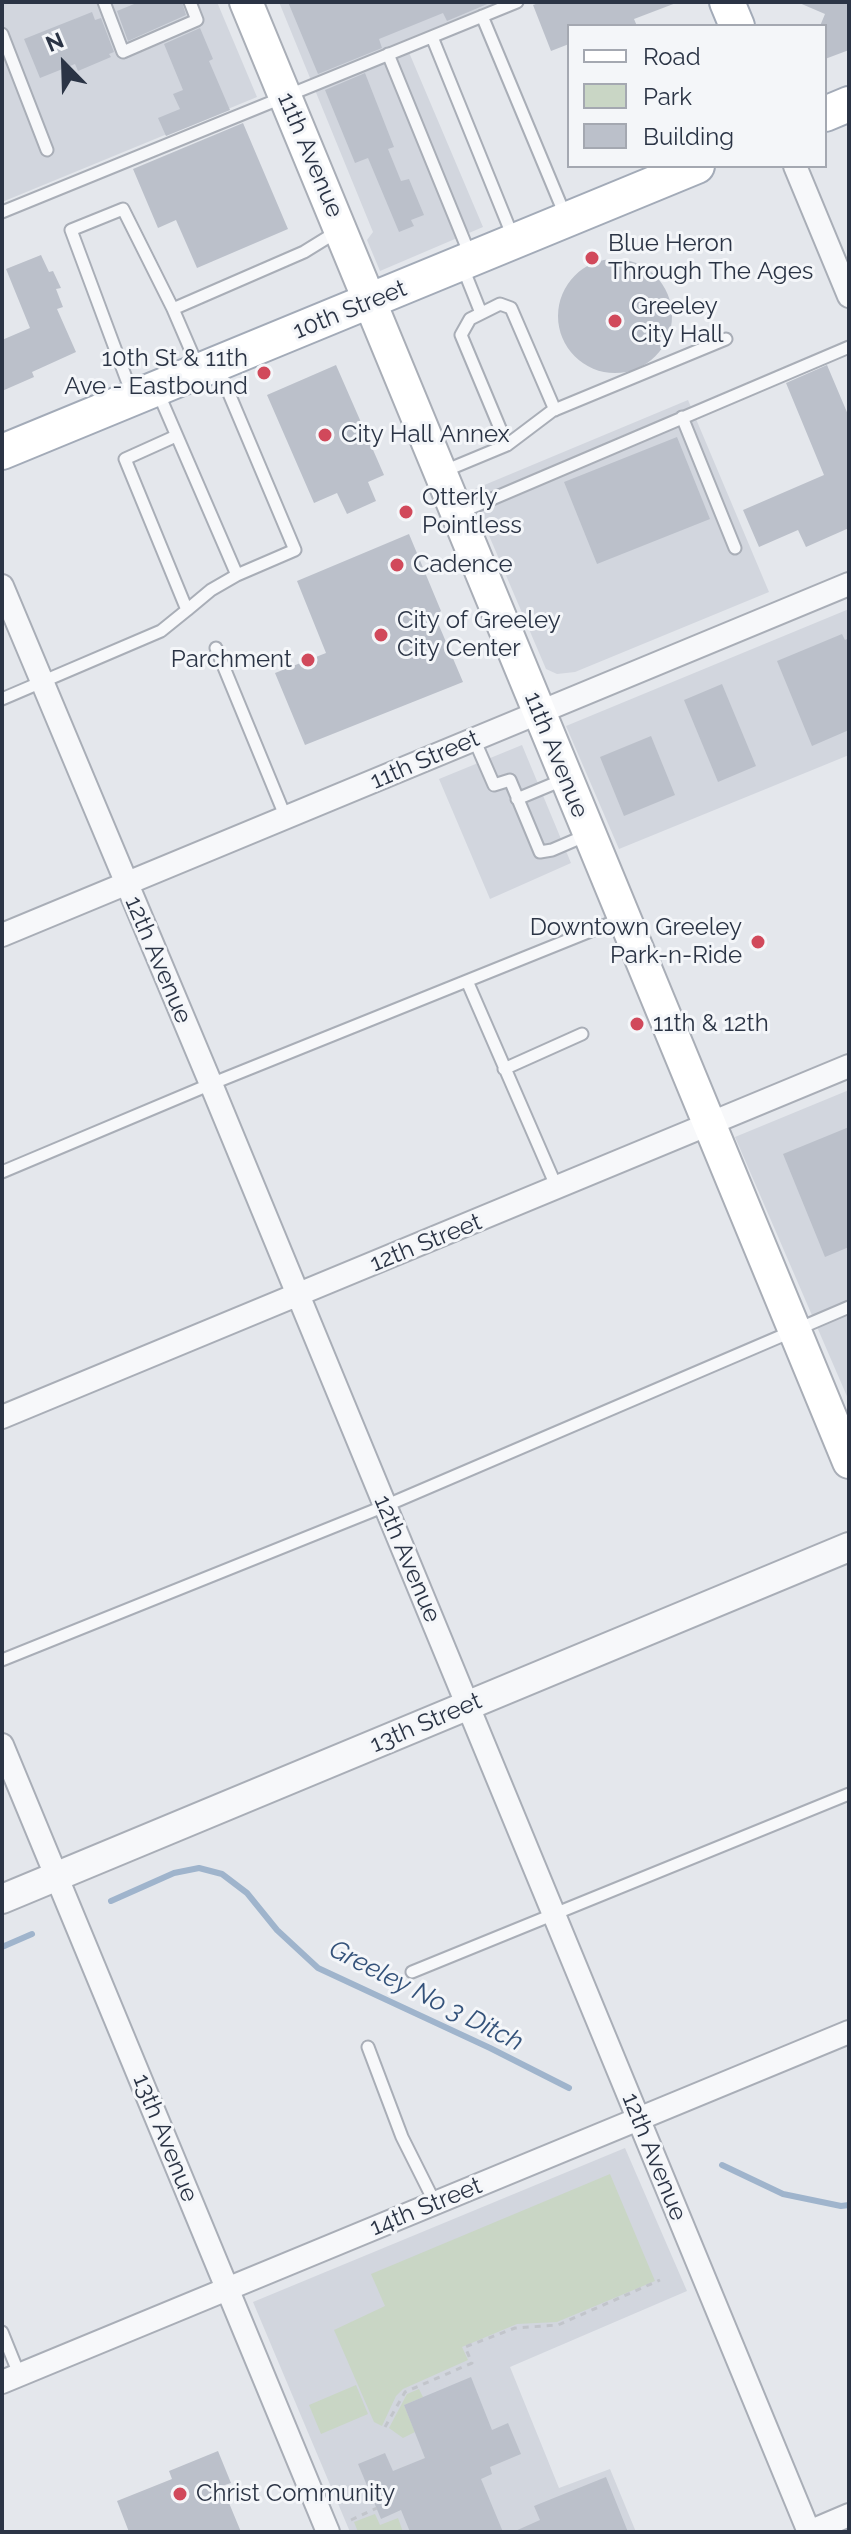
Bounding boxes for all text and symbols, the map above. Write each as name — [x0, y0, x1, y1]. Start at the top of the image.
north arrow — [24, 24, 104, 104]
legend — [567, 24, 827, 168]
text: N — [42, 27, 67, 57]
text: Road — [643, 42, 701, 71]
text: Park — [643, 82, 692, 111]
street label: 11th Avenue — [271, 88, 349, 222]
text: Building — [643, 122, 734, 151]
place label: Blue Heron Through The Ages — [608, 230, 813, 286]
marker: Blue Heron Through The Ages — [583, 249, 601, 267]
street label: 10th Street — [289, 274, 411, 346]
place label: Greeley City Hall — [631, 293, 724, 349]
marker: Greeley City Hall — [606, 312, 624, 330]
place label: 10th St & 11th Ave - Eastbound — [64, 345, 248, 401]
marker: 10th St & 11th Ave - Eastbound — [255, 364, 273, 382]
place label: City Hall Annex — [341, 421, 510, 449]
marker: City Hall Annex — [316, 426, 334, 444]
place label: Otterly Pointless — [422, 484, 522, 540]
marker: Otterly Pointless — [397, 503, 415, 521]
place label: Cadence — [413, 551, 513, 579]
marker: Cadence — [388, 556, 406, 574]
place label: City of Greeley City Center — [397, 607, 561, 663]
marker: City of Greeley City Center — [372, 626, 390, 644]
place label: Parchment — [171, 646, 292, 674]
marker: Parchment — [299, 651, 317, 669]
street label: 11th Avenue — [518, 688, 594, 822]
street label: 11th Street — [366, 724, 484, 796]
street label: 12th Avenue — [118, 892, 198, 1028]
place label: Downtown Greeley Park-n-Ride — [530, 914, 742, 970]
marker: Downtown Greeley Park-n-Ride — [749, 933, 767, 951]
place label: 11th & 12th — [653, 1010, 769, 1038]
marker: 11th & 12th — [628, 1015, 646, 1033]
street label: 12th Street — [366, 1208, 486, 1278]
street label: 12th Avenue — [367, 1491, 447, 1627]
street label: 13th Street — [366, 1687, 486, 1759]
water label: Greeley No 3 Ditch — [324, 1934, 528, 2058]
street label: 13th Avenue — [126, 2070, 204, 2206]
street label: 12th Avenue — [615, 2089, 693, 2225]
street label: 14th Street — [366, 2172, 486, 2242]
place label: Christ Community — [196, 2480, 395, 2508]
marker: Christ Community — [171, 2485, 189, 2503]

